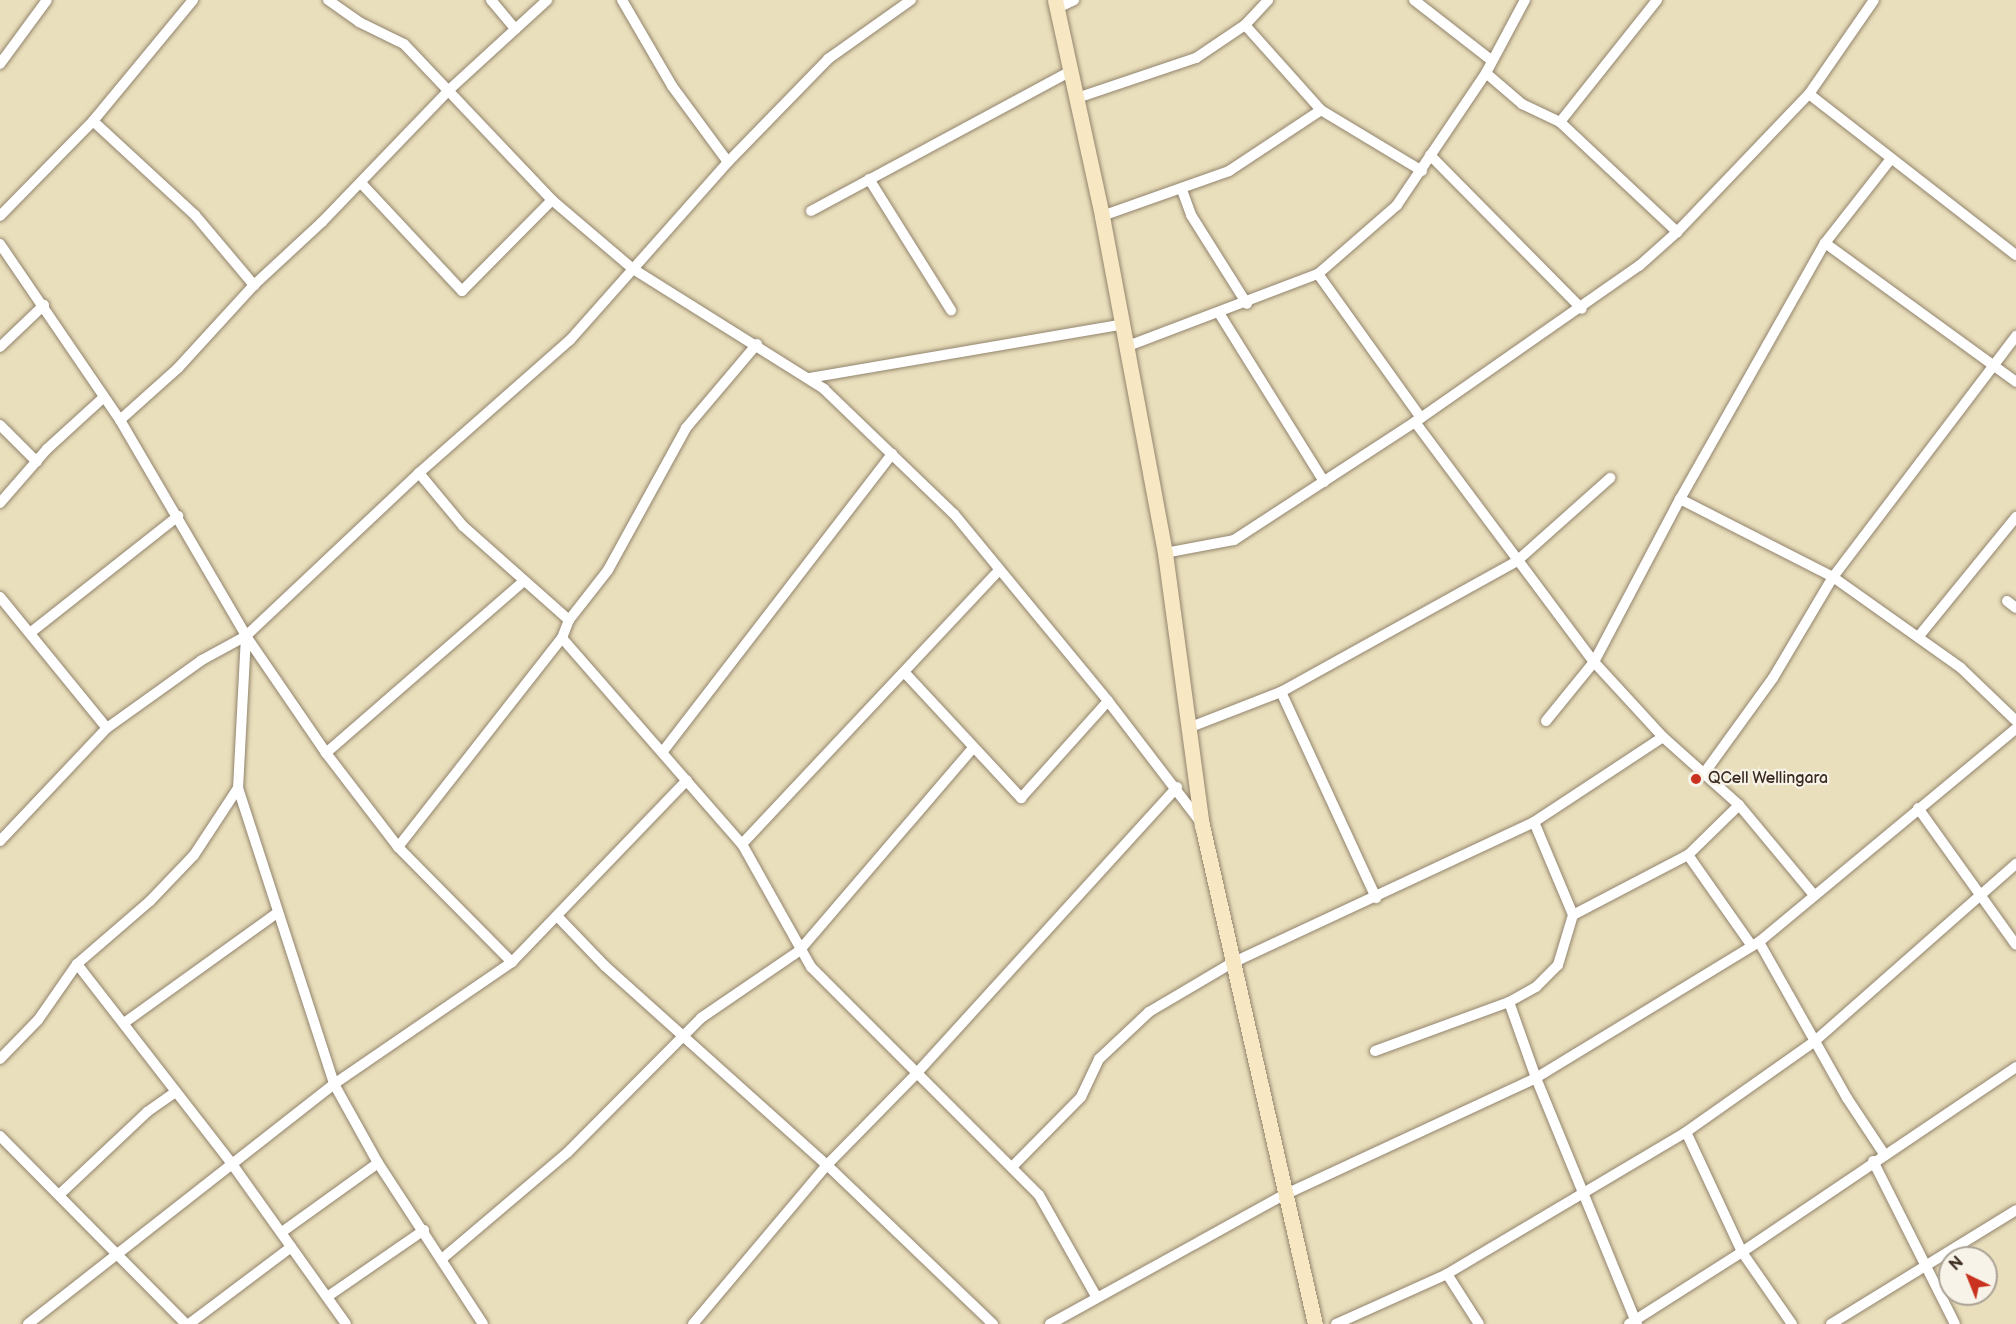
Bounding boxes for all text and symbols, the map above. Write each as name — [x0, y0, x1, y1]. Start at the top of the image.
place label: QCell Wellingara — [1708, 769, 1829, 789]
marker: QCell Wellingara — [1689, 772, 1703, 786]
north arrow — [1938, 1246, 1998, 1306]
text: N — [1946, 1253, 1968, 1275]

